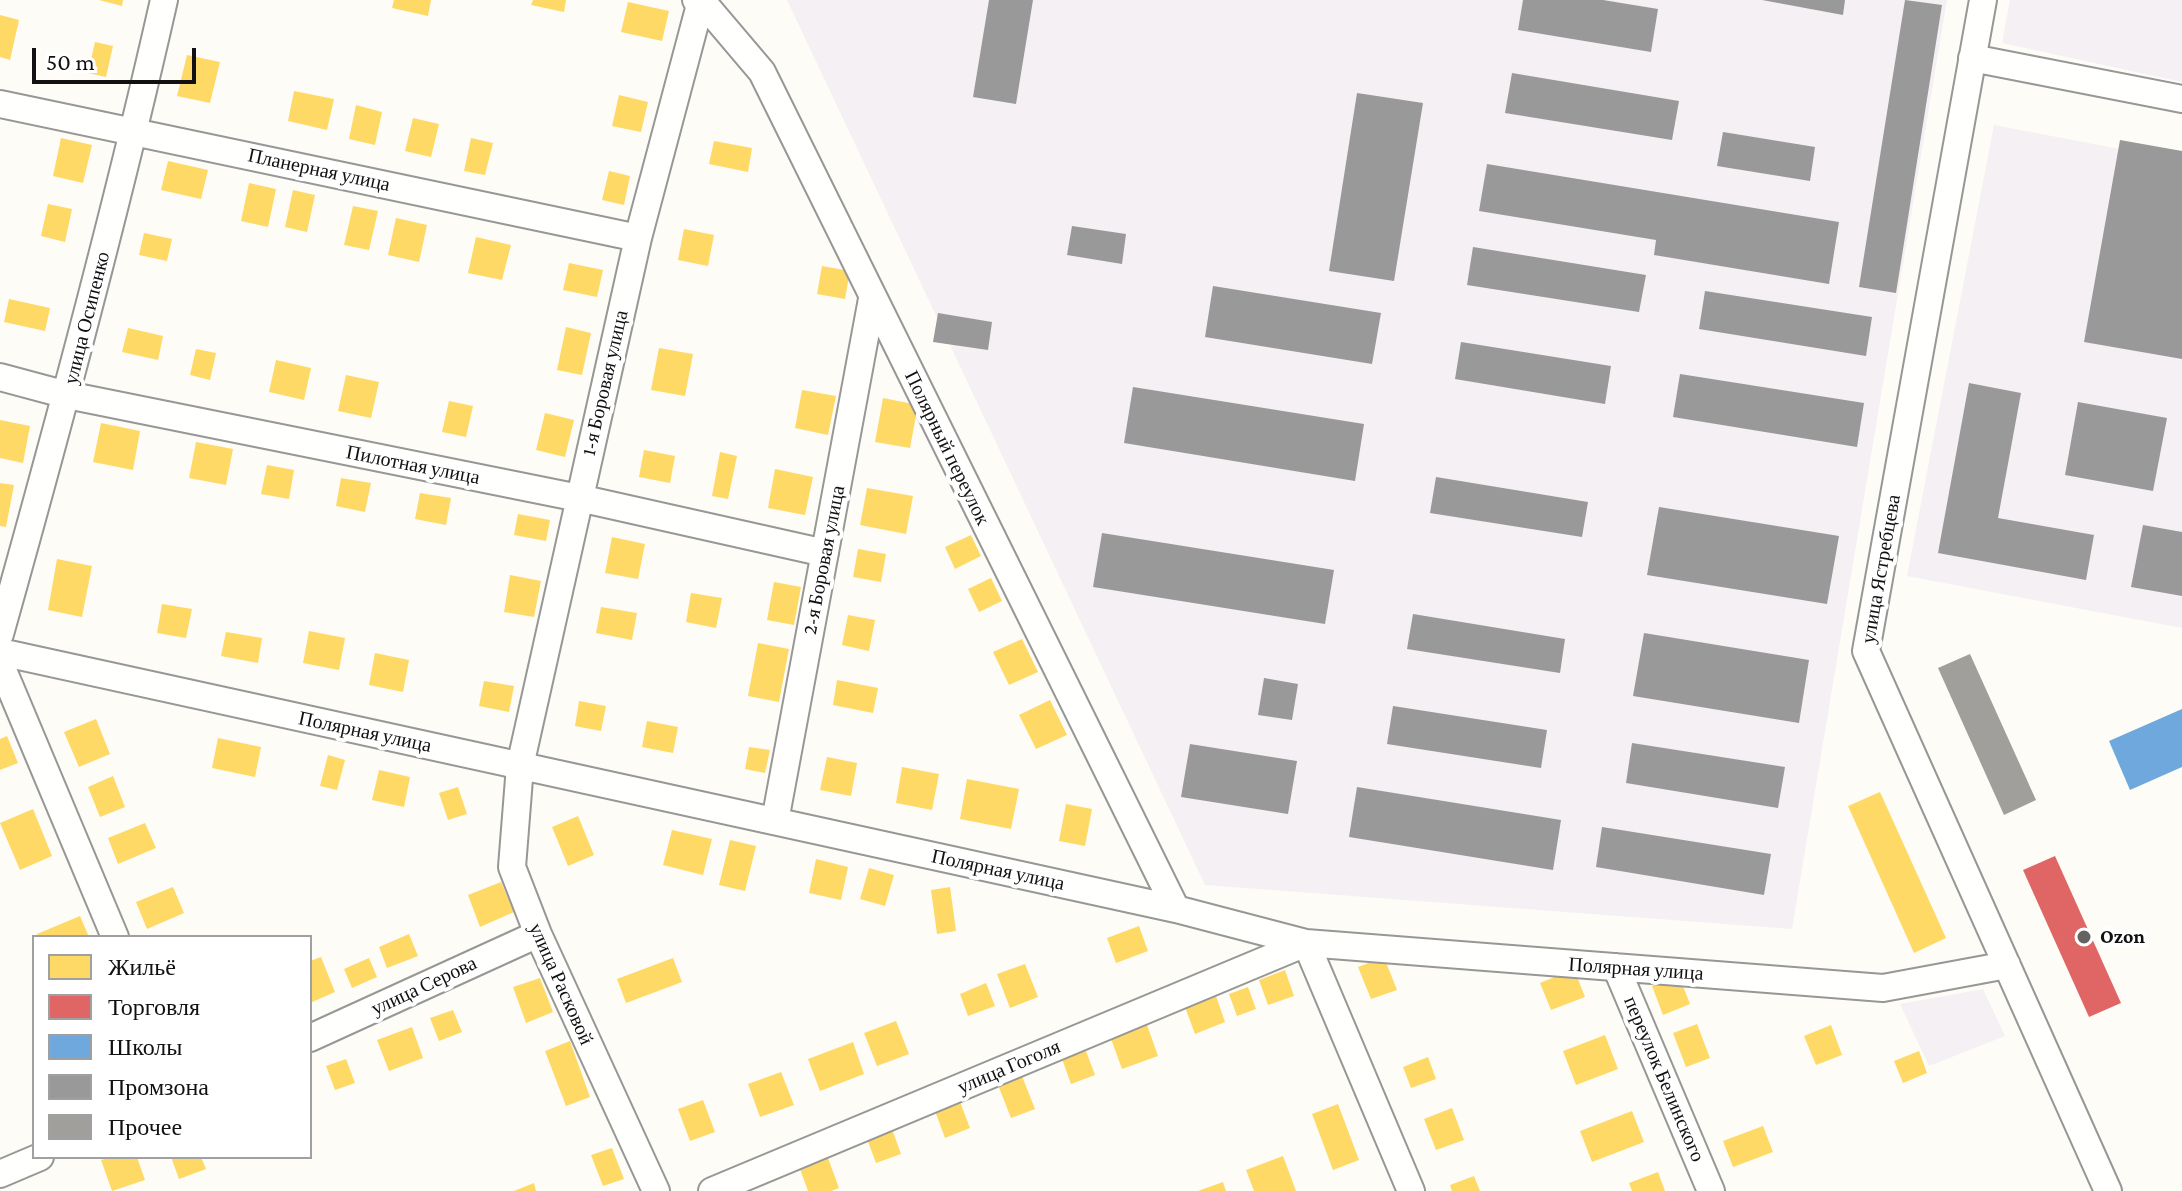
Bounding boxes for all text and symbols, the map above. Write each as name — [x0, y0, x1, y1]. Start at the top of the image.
scale bar — [36, 32, 200, 82]
text: 50 m — [46, 48, 95, 75]
street label: Планерная улица — [246, 143, 392, 197]
street label: улица Осипенко — [59, 249, 115, 387]
street label: 1-я Боровая улица — [577, 308, 633, 458]
street label: Полярный переулок — [899, 367, 995, 529]
street label: Пилотная улица — [344, 440, 482, 490]
street label: 2-я Боровая улица — [798, 483, 850, 637]
street label: улица Ястребцева — [1856, 493, 1906, 645]
street label: Полярная улица — [296, 706, 434, 758]
street label: Полярная улица — [929, 844, 1067, 896]
street label: улица Расковой — [523, 919, 599, 1049]
place label: Ozon — [2100, 925, 2145, 949]
marker: Ozon — [2075, 928, 2093, 946]
legend — [32, 935, 312, 1159]
street label: улица Серова — [367, 951, 481, 1021]
street label: Полярная улица — [1568, 952, 1704, 986]
text: Жильё — [108, 953, 176, 980]
text: Торговля — [108, 993, 200, 1020]
street label: переулок Белинского — [1618, 993, 1710, 1165]
text: Школы — [108, 1033, 182, 1060]
street label: улица Гоголя — [954, 1035, 1064, 1099]
text: Промзона — [108, 1073, 209, 1100]
text: Прочее — [108, 1113, 182, 1140]

